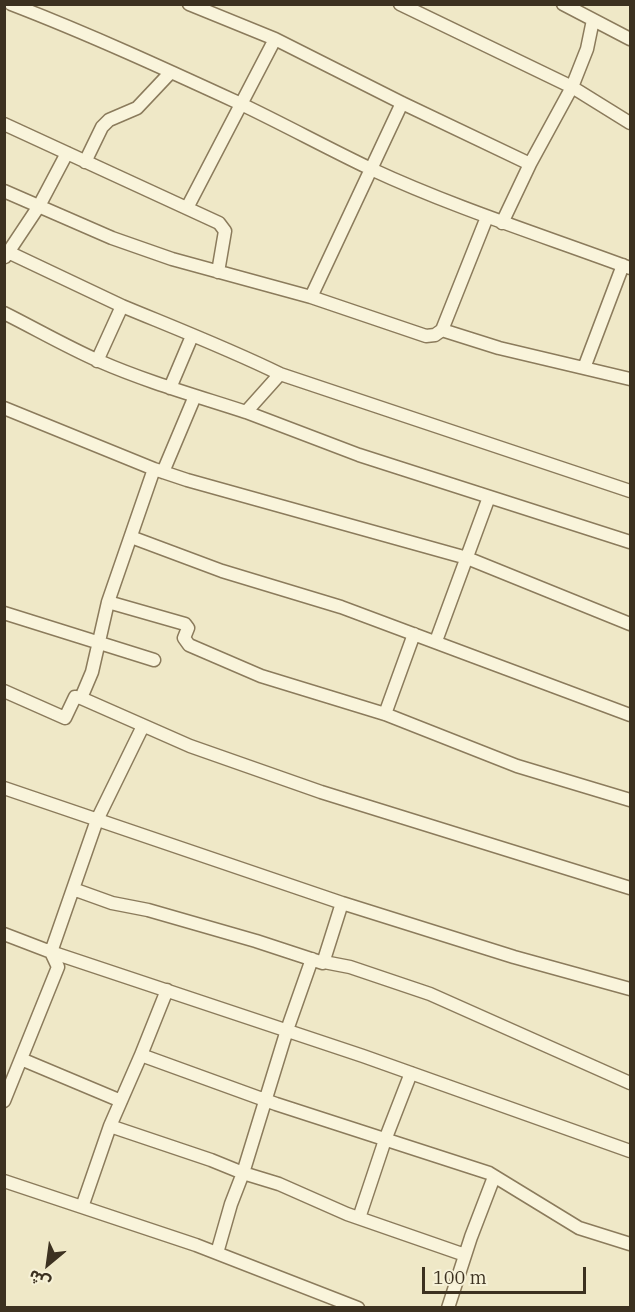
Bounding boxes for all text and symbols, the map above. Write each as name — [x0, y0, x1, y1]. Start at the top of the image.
north arrow — [18, 1234, 78, 1294]
scale bar — [425, 1255, 588, 1293]
text: ش — [25, 1266, 54, 1294]
text: 100 m — [433, 1266, 487, 1289]

